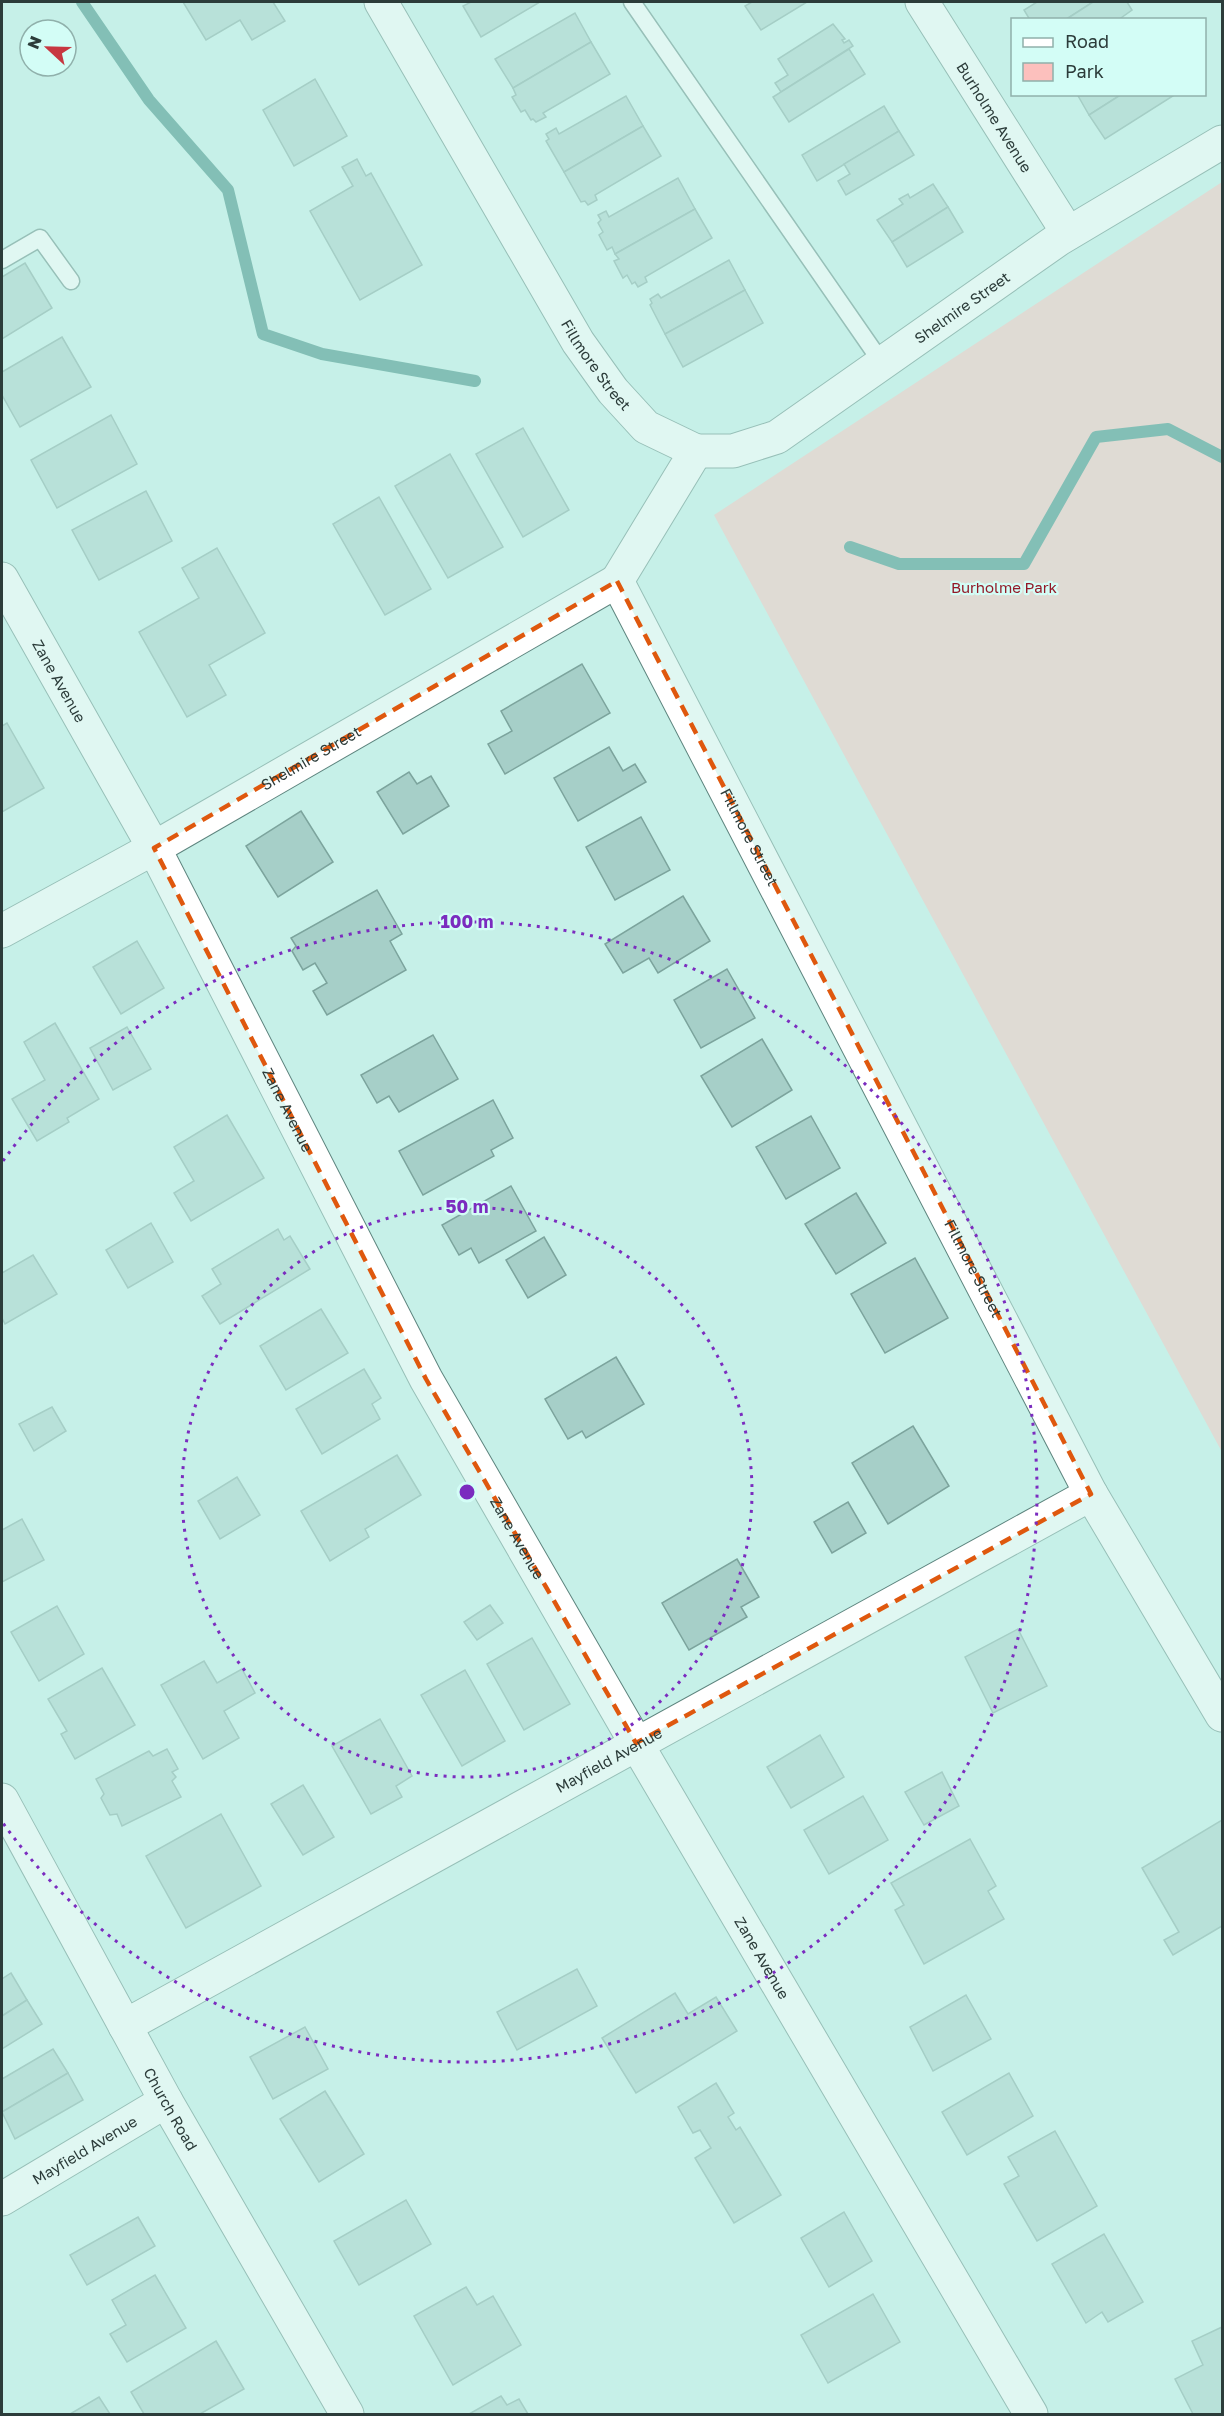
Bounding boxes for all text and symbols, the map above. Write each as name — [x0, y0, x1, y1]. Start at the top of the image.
north arrow — [18, 18, 78, 78]
legend — [1011, 18, 1206, 96]
text: Road — [1065, 30, 1109, 52]
text: N — [23, 33, 46, 52]
street label: Burholme Avenue — [953, 59, 1036, 176]
text: Park — [1065, 60, 1104, 82]
street label: Shelmire Street — [911, 268, 1013, 347]
street label: Fillmore Street — [558, 316, 635, 414]
park label: Burholme Park — [951, 578, 1058, 596]
street label: Zane Avenue — [29, 636, 90, 726]
street label: Shelmire Street — [258, 722, 364, 794]
street label: Fillmore Street — [717, 785, 783, 889]
text: 100 m — [441, 910, 493, 932]
street label: Zane Avenue — [259, 1065, 317, 1155]
text: 50 m — [446, 1195, 488, 1217]
street label: Fillmore Street — [941, 1216, 1007, 1320]
centre of rings — [457, 1482, 477, 1502]
street label: Zane Avenue — [487, 1493, 549, 1583]
street label: Mayfield Avenue — [552, 1723, 665, 1796]
street label: Zane Avenue — [731, 1913, 794, 2002]
street label: Church Road — [140, 2064, 201, 2153]
street label: Mayfield Avenue — [29, 2111, 140, 2188]

